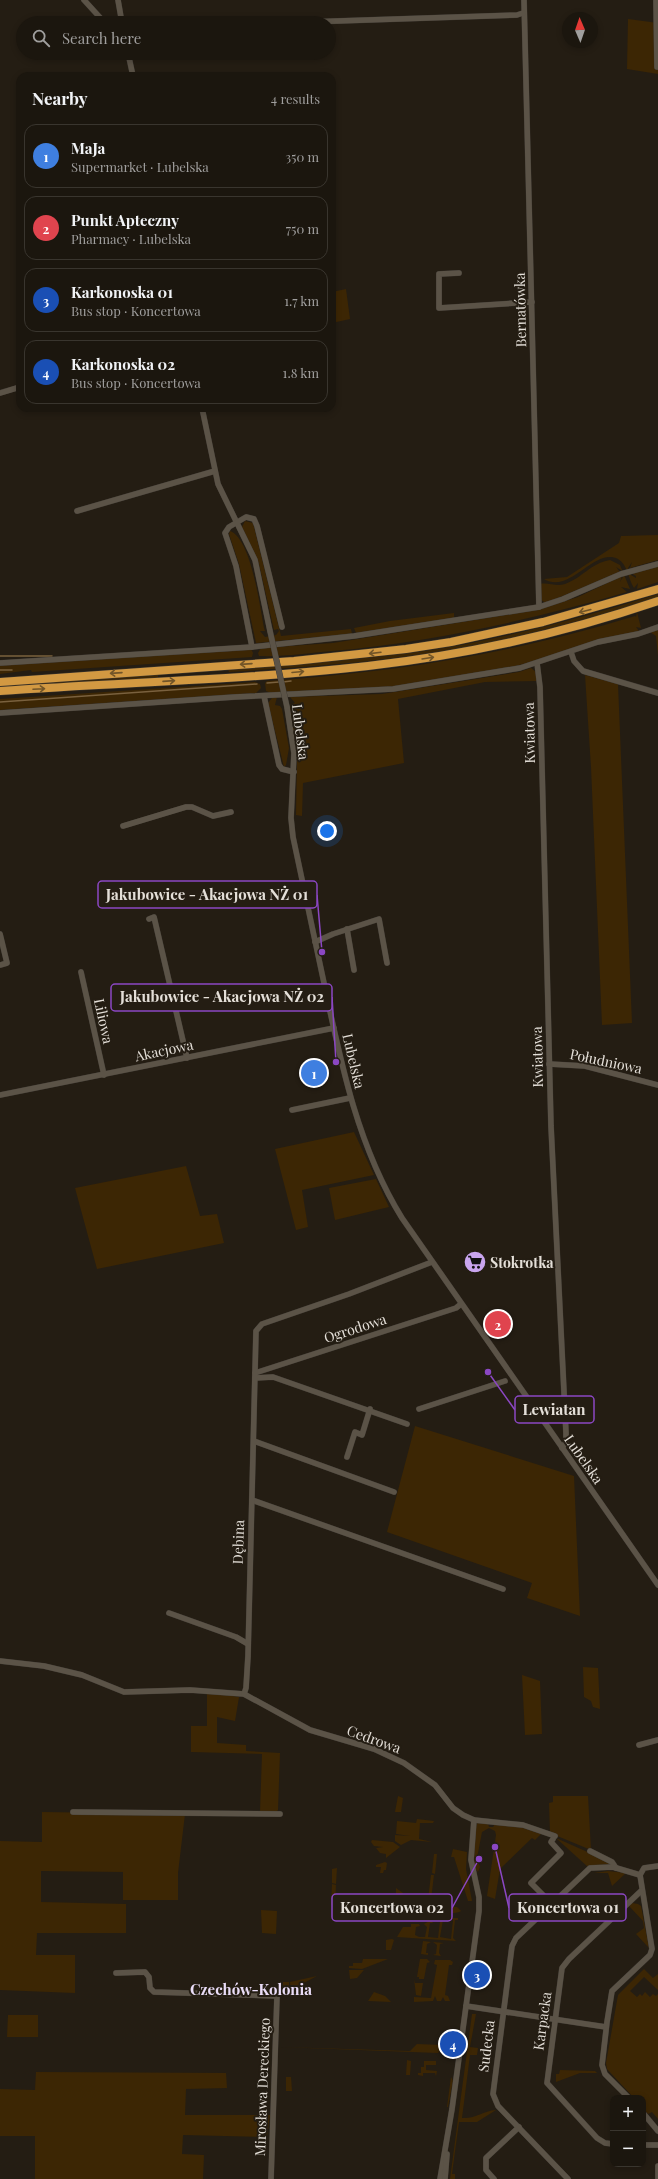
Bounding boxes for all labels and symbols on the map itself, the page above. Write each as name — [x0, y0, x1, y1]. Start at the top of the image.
north arrow — [562, 12, 598, 48]
street label: Bernatówka — [510, 272, 530, 348]
one-way arrow — [579, 608, 592, 615]
one-way arrow — [369, 649, 382, 657]
one-way arrow — [421, 654, 434, 662]
one-way arrow — [240, 661, 253, 668]
one-way arrow — [291, 669, 304, 676]
one-way arrow — [110, 670, 123, 677]
one-way arrow — [162, 677, 175, 684]
one-way arrow — [32, 685, 45, 693]
street label: Kwiatowa — [519, 702, 539, 764]
street label: Lubelska — [288, 703, 314, 761]
your location — [317, 821, 337, 841]
callout: Jakubowice - Akacjowa NŻ 01 — [98, 881, 317, 908]
text: Jakubowice - Akacjowa NŻ 01 — [105, 884, 308, 904]
callout: Jakubowice - Akacjowa NŻ 02 — [111, 984, 332, 1011]
text: Jakubowice - Akacjowa NŻ 02 — [119, 986, 324, 1006]
street label: Liliowa — [90, 997, 118, 1045]
street label: Kwiatowa — [527, 1026, 547, 1088]
street label: Lubelska — [338, 1032, 370, 1091]
street label: Akacjowa — [132, 1035, 195, 1066]
street label: Południowa — [568, 1044, 644, 1078]
pin: 1 — [301, 1058, 327, 1088]
supermarket icon: Stokrotka — [462, 1249, 488, 1275]
place label: Stokrotka — [490, 1253, 554, 1272]
street label: Ogrodowa — [321, 1309, 389, 1347]
pin: 2 — [485, 1309, 511, 1339]
callout: Lewiatan — [515, 1396, 594, 1423]
text: Lewiatan — [522, 1399, 586, 1419]
street label: Lubelska — [560, 1431, 608, 1487]
street label: Dębina — [228, 1519, 248, 1565]
street label: Cedrowa — [344, 1720, 404, 1758]
callout: Koncertowa 02 — [332, 1894, 452, 1921]
callout: Koncertowa 01 — [509, 1894, 626, 1921]
text: Koncertowa 02 — [340, 1897, 444, 1917]
text: Koncertowa 01 — [517, 1897, 619, 1917]
pin: 3 — [464, 1960, 490, 1990]
district label: Czechów-Kolonia — [190, 1979, 312, 1999]
street label: Karpacka — [528, 1991, 556, 2051]
street label: Mirosława Dereckiego — [250, 2017, 274, 2157]
street label: Sudecka — [473, 2019, 499, 2073]
pin: 4 — [440, 2029, 466, 2059]

